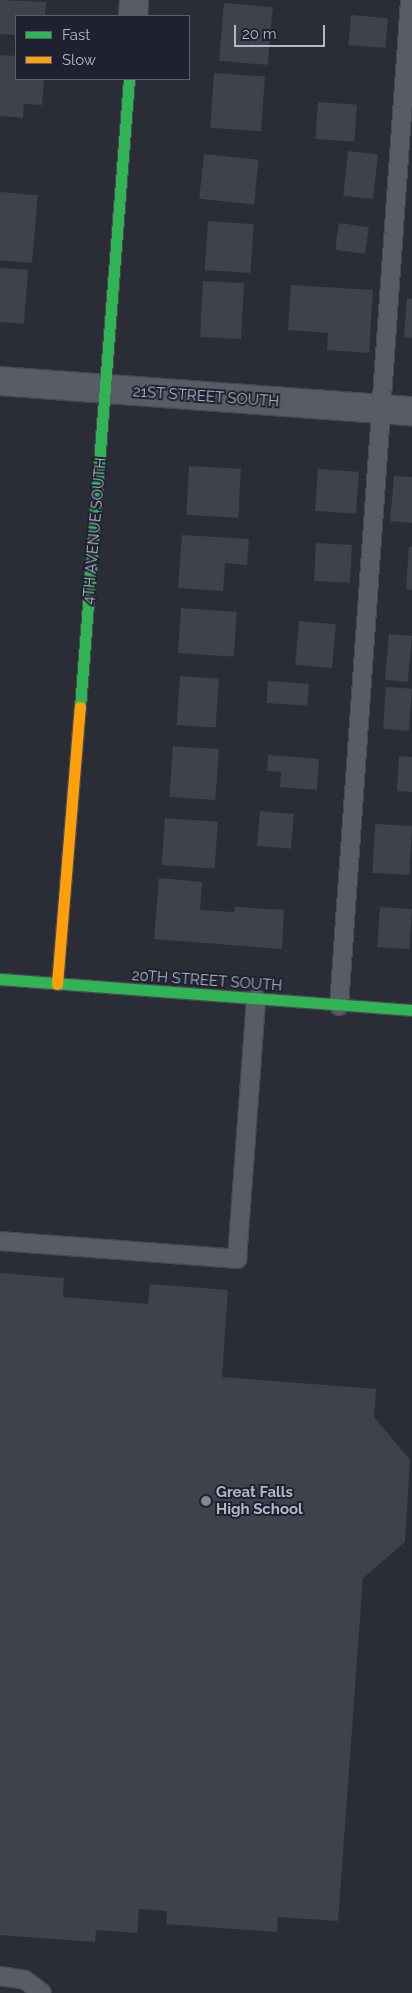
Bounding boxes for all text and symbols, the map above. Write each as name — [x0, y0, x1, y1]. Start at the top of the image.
legend — [15, 15, 190, 80]
scale bar — [237, 15, 328, 47]
text: 20 m — [242, 25, 277, 43]
text: Fast — [62, 26, 90, 44]
text: Slow — [62, 51, 96, 69]
street label: 21ST STREET SOUTH — [132, 383, 280, 411]
street label: 4TH AVENUE SOUTH — [80, 457, 110, 605]
street label: 20TH STREET SOUTH — [131, 967, 283, 995]
place label: Great Falls High School — [216, 1483, 303, 1518]
marker: Great Falls High School — [200, 1495, 212, 1507]

